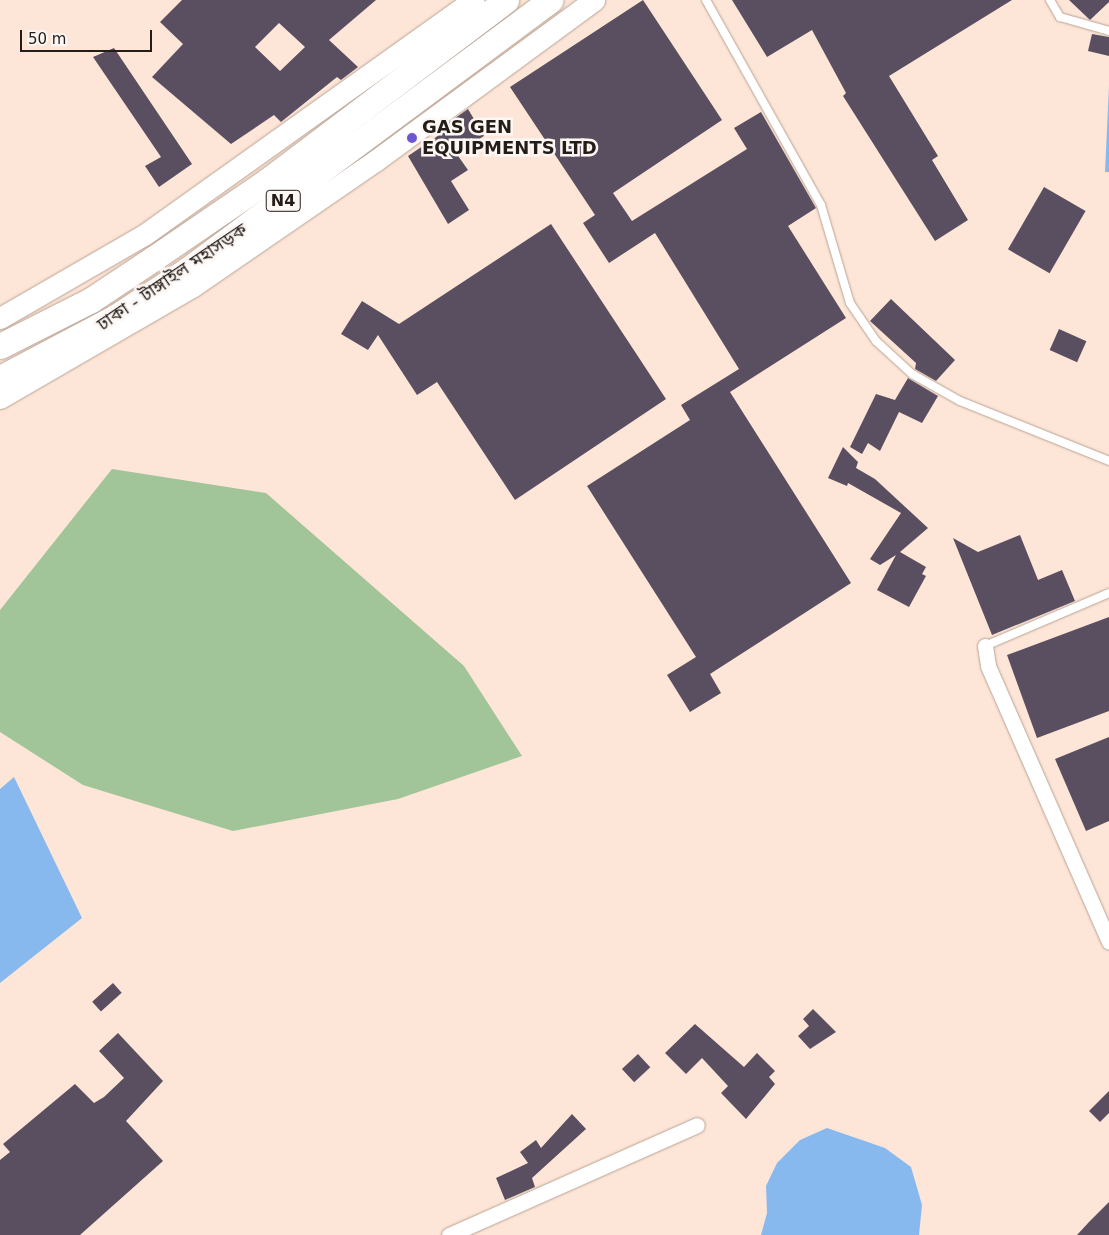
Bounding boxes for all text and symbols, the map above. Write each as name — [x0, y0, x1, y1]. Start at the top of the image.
scale bar — [22, 20, 155, 52]
text: 50 m — [28, 30, 66, 48]
place label: GAS GEN EQUIPMENTS LTD — [422, 117, 597, 160]
marker: GAS GEN EQUIPMENTS LTD — [406, 132, 418, 144]
road number: N4 — [266, 188, 300, 215]
street label: ঢাকা - টাঙ্গাইল মহাসড়ক — [93, 219, 251, 335]

